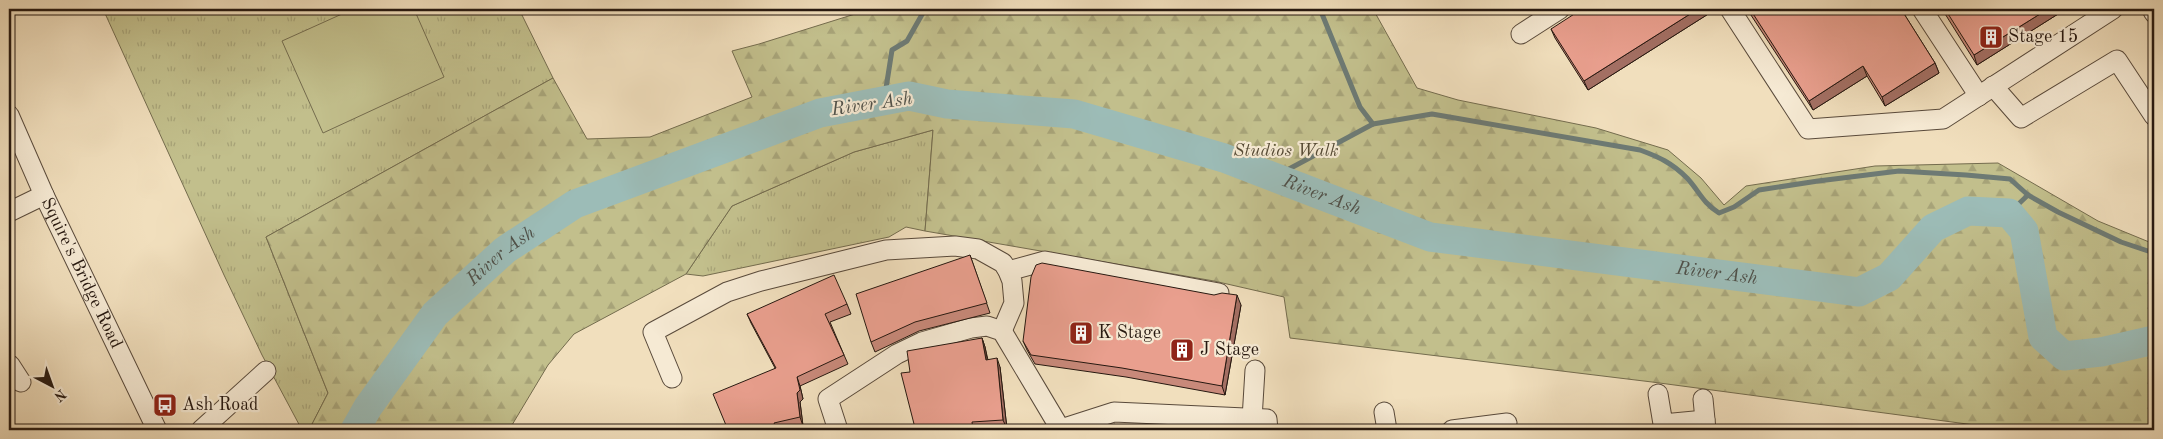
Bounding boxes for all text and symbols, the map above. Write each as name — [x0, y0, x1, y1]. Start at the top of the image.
building icon: Stage 15 — [1978, 24, 2004, 50]
place label: Stage 15 — [2008, 28, 2078, 46]
water label: River Ash — [829, 90, 914, 120]
park label: Studios Walk — [1233, 142, 1339, 160]
water label: River Ash — [1279, 172, 1364, 219]
street label: Squire's Bridge Road — [38, 195, 125, 351]
water label: River Ash — [463, 223, 539, 290]
water label: River Ash — [1674, 259, 1759, 288]
building icon: K Stage — [1068, 320, 1094, 346]
place label: K Stage — [1098, 324, 1161, 342]
building icon: J Stage — [1169, 337, 1195, 363]
place label: J Stage — [1200, 341, 1259, 359]
north arrow — [28, 362, 78, 412]
text: N — [51, 386, 69, 404]
bus stop icon: Ash Road — [152, 392, 178, 418]
place label: Ash Road — [182, 396, 259, 414]

